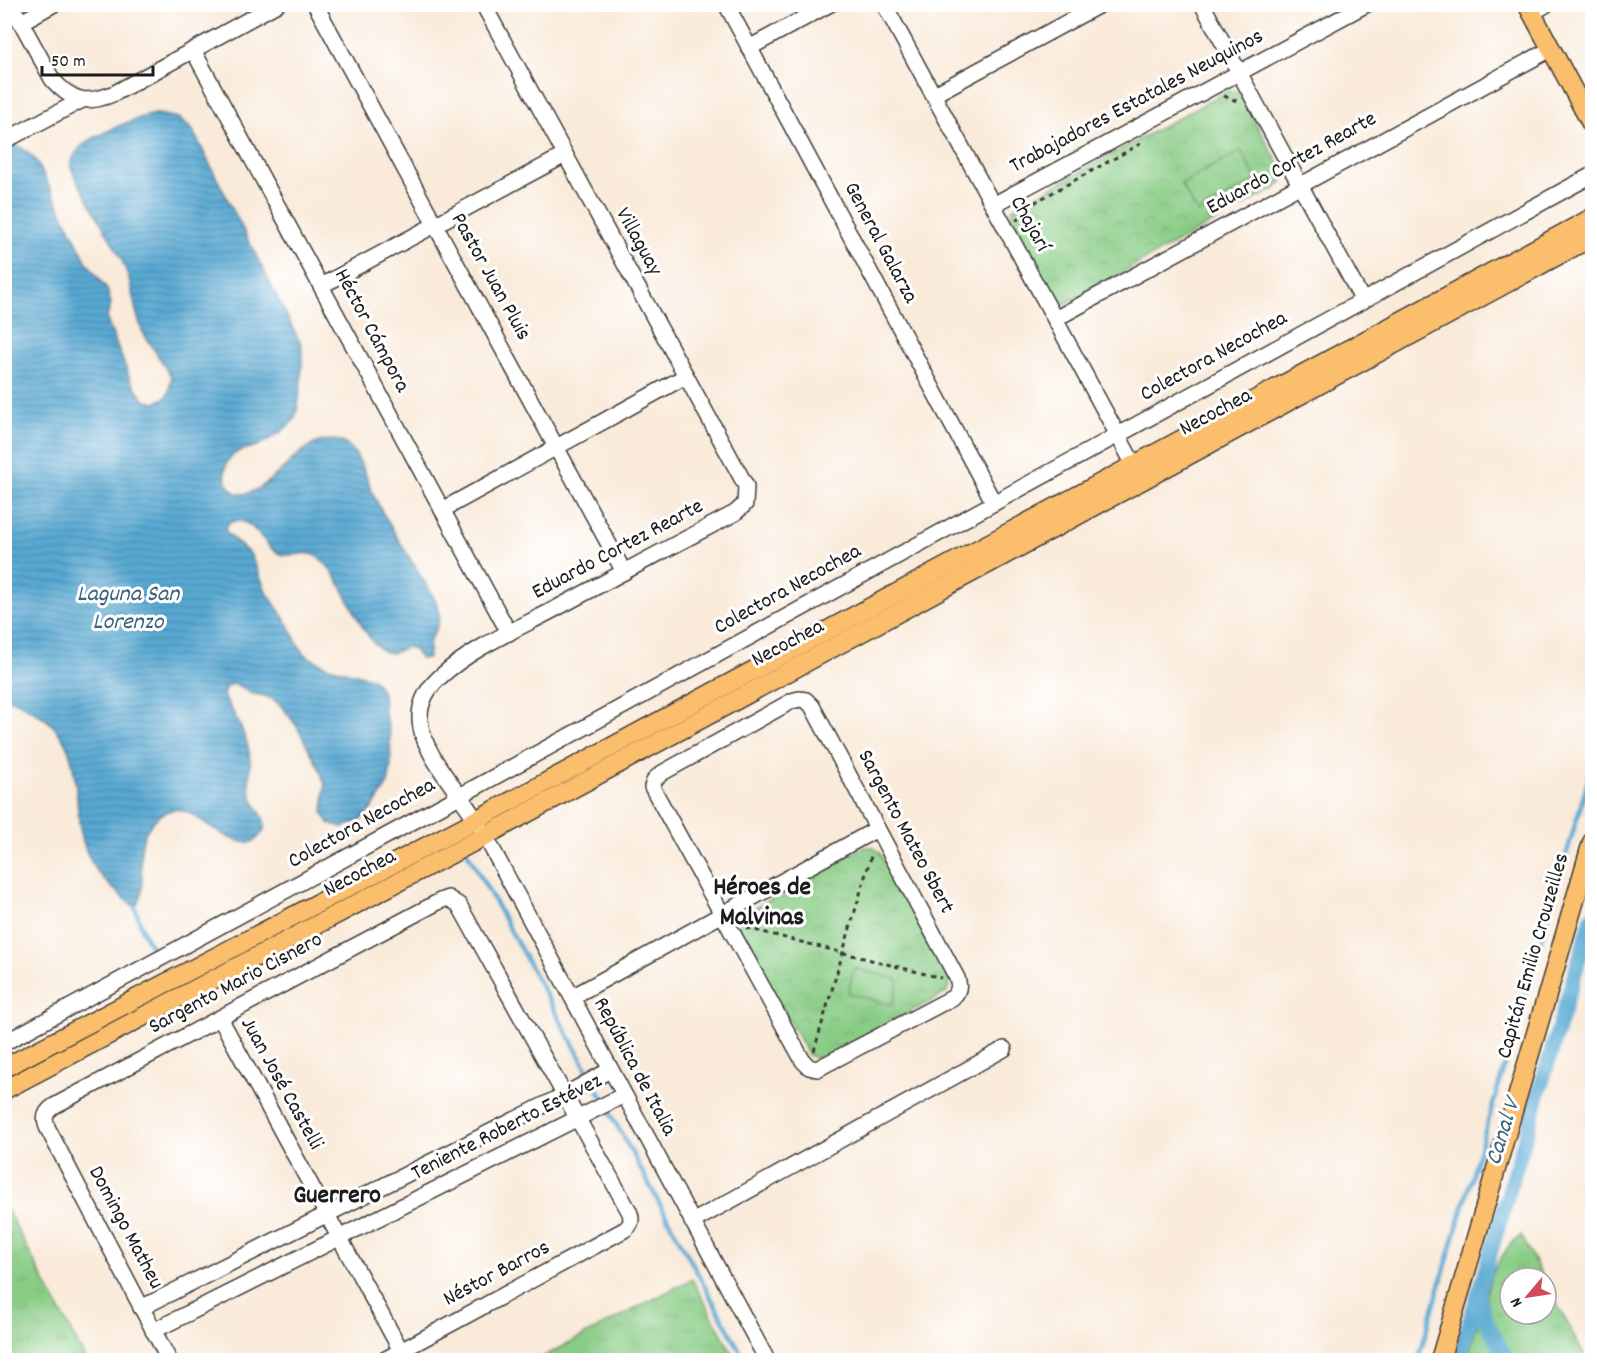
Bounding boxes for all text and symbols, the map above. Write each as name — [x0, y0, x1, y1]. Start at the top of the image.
street label: Trabajadores Estatales Neuquinos — [1005, 22, 1269, 182]
scale bar — [42, 39, 153, 77]
text: 50 m — [51, 50, 86, 75]
street label: Eduardo Cortez Rearte — [1201, 104, 1383, 224]
street label: General Galarza — [835, 177, 925, 310]
street label: Chajarí — [1001, 190, 1058, 259]
street label: Villaguay — [607, 202, 670, 283]
street label: Pastor Juan Pluis — [442, 208, 538, 346]
street label: Héctor Cámpora — [325, 264, 417, 399]
street label: Colectora Necochea — [1135, 303, 1294, 410]
street label: Necochea — [1174, 381, 1258, 445]
street label: Eduardo Cortez Rearte — [527, 492, 709, 608]
street label: Colectora Necochea — [709, 536, 868, 643]
water label: Laguna San Lorenzo — [77, 578, 180, 640]
street label: Necochea — [746, 612, 830, 676]
street label: Sargento Mateo Sbert — [849, 745, 961, 919]
street label: Colectora Necochea — [284, 773, 440, 875]
street label: Necochea — [319, 844, 401, 904]
street label: Capitán Emilio Crouzeilles — [1490, 850, 1578, 1062]
district label: Héroes de Malvinas — [713, 870, 811, 937]
street label: Sargento Mario Cisnero — [144, 925, 328, 1043]
street label: República de Italia — [584, 992, 684, 1142]
street label: Juan José Castelli — [232, 1012, 330, 1156]
street label: Teniente Roberto Estévez — [406, 1066, 608, 1190]
water label: Canal V — [1478, 1091, 1531, 1170]
street label: Domingo Matheu — [80, 1161, 170, 1295]
district label: Guerrero — [293, 1178, 381, 1215]
street label: Néstor Barros — [438, 1233, 556, 1315]
north arrow — [1498, 1266, 1558, 1326]
text: N — [1505, 1293, 1529, 1311]

